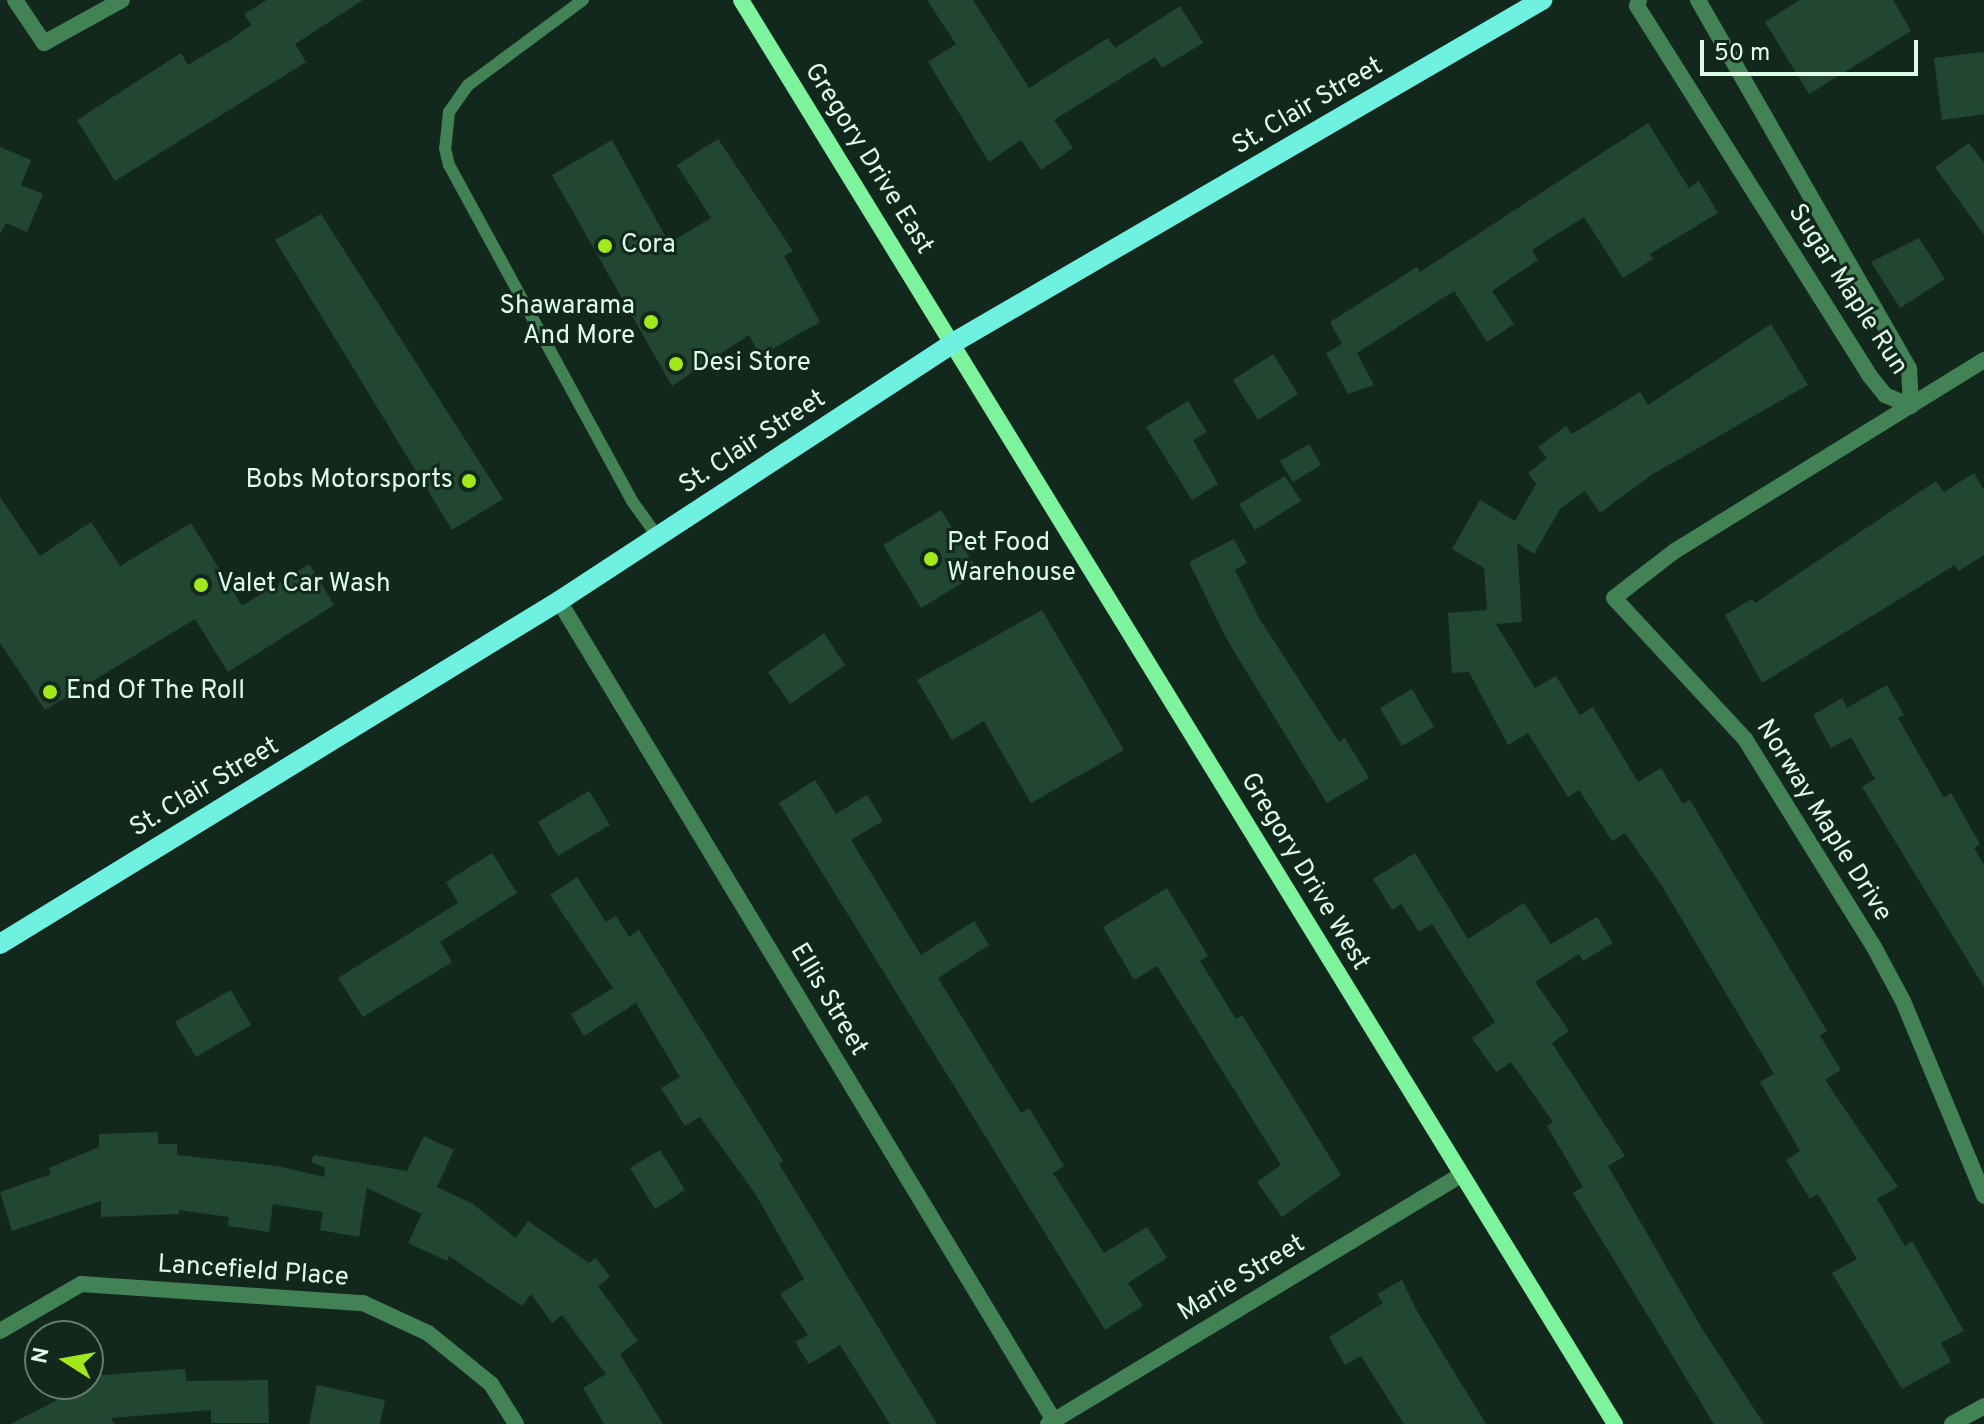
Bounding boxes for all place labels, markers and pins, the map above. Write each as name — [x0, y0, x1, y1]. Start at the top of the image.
place label: Cora — [621, 230, 676, 262]
marker: Cora — [596, 237, 614, 255]
place label: Shawarama And More — [499, 291, 635, 352]
marker: Shawarama And More — [642, 313, 660, 331]
place label: Desi Store — [692, 348, 811, 380]
marker: Desi Store — [667, 355, 685, 373]
place label: Bobs Motorsports — [246, 465, 453, 497]
marker: Bobs Motorsports — [460, 472, 478, 490]
place label: Pet Food Warehouse — [947, 528, 1076, 590]
marker: Pet Food Warehouse — [922, 550, 940, 568]
place label: Valet Car Wash — [217, 569, 391, 601]
marker: Valet Car Wash — [192, 576, 210, 594]
place label: End Of The Roll — [66, 676, 246, 708]
marker: End Of The Roll — [41, 683, 59, 701]

